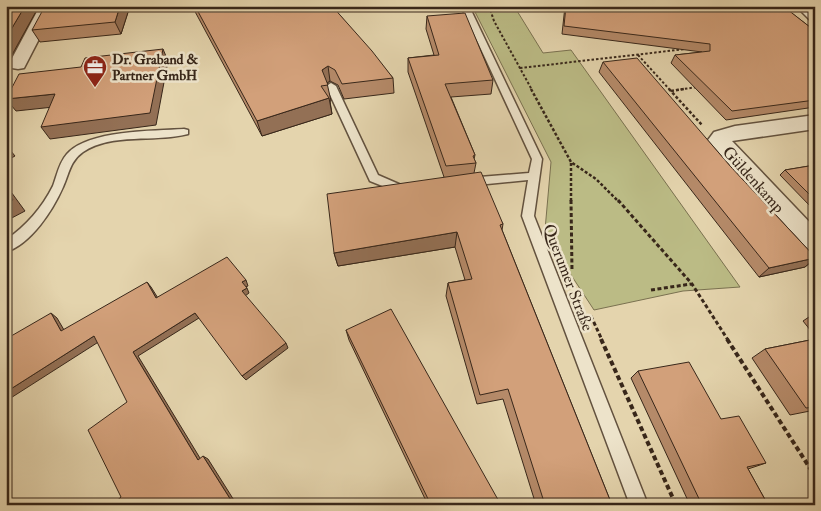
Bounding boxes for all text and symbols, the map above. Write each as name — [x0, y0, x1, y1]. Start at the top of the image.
place label: Dr. Graband & Partner GmbH — [112, 51, 198, 84]
office icon: Dr. Graband & Partner GmbH — [82, 54, 108, 88]
street label: Güldenkamp — [717, 142, 788, 218]
street label: Querumer Straße — [538, 221, 598, 334]

